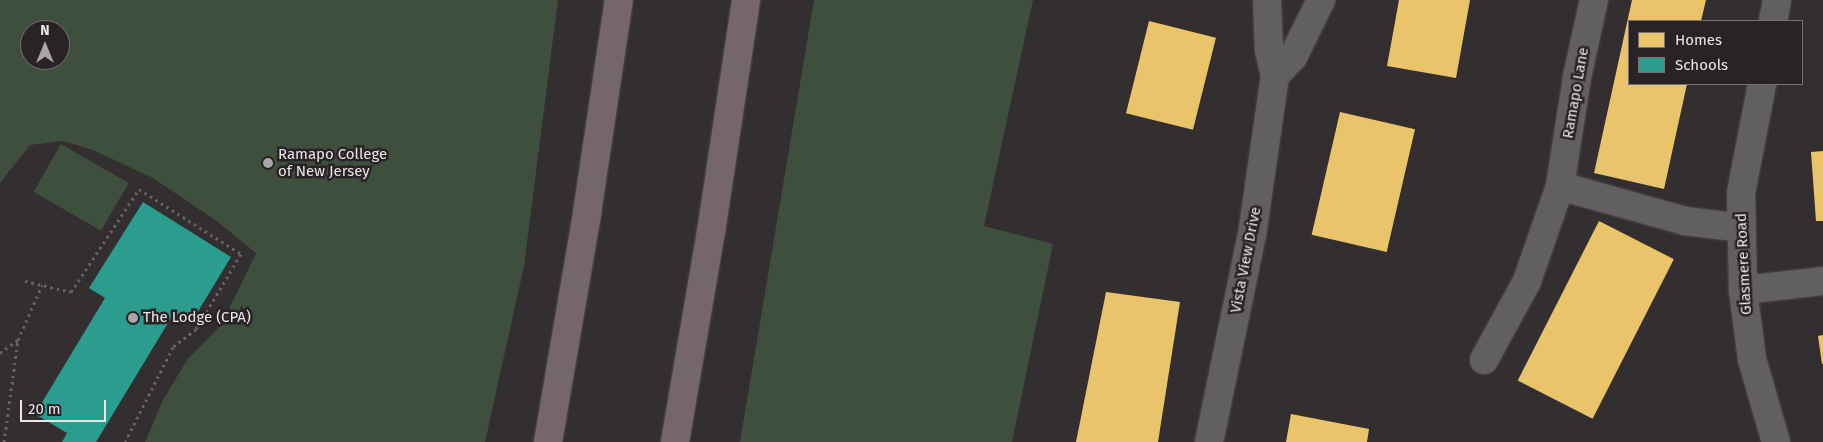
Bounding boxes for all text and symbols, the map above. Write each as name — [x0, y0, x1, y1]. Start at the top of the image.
north arrow — [20, 20, 70, 70]
legend — [1628, 20, 1803, 85]
text: N — [40, 22, 50, 39]
text: Homes — [1675, 31, 1722, 49]
street label: Ramapo Lane — [1559, 46, 1593, 140]
text: Schools — [1675, 56, 1728, 74]
place label: Ramapo College of New Jersey — [278, 145, 387, 180]
marker: Ramapo College of New Jersey — [262, 157, 274, 169]
street label: Vista View Drive — [1227, 205, 1265, 315]
street label: Glasmere Road — [1732, 213, 1756, 315]
place label: The Lodge (CPA) — [143, 309, 251, 327]
marker: The Lodge (CPA) — [127, 312, 139, 324]
scale bar — [22, 390, 109, 422]
text: 20 m — [28, 400, 61, 418]

